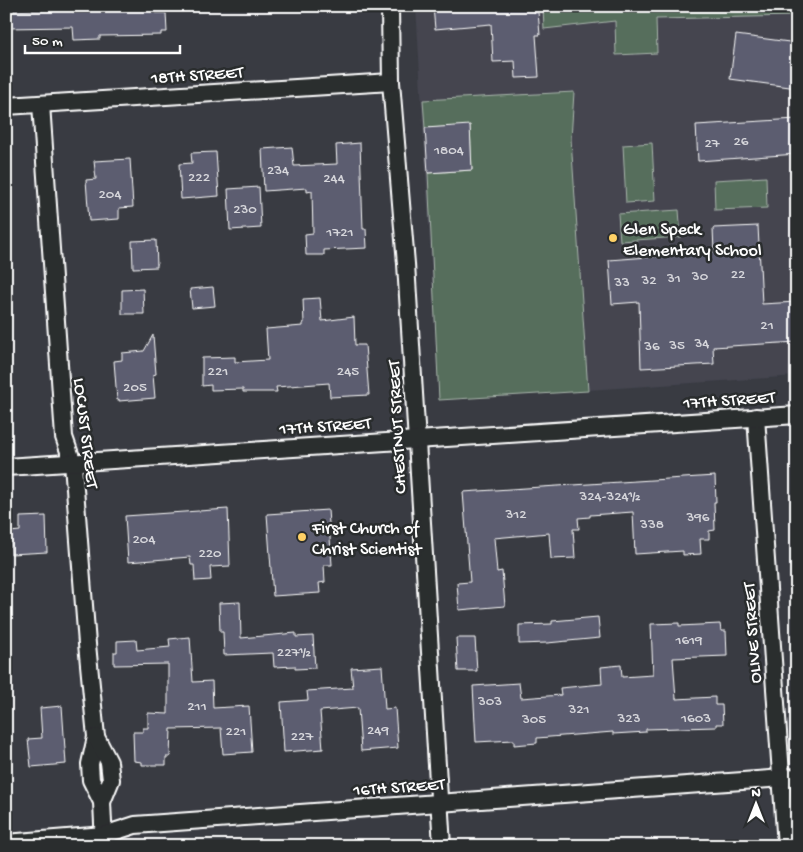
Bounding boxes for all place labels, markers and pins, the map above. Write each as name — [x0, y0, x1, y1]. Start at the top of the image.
place label: Glen Speck Elementary School — [623, 220, 762, 262]
marker: Glen Speck Elementary School — [607, 232, 619, 244]
place label: First Church of Christ Scientist — [311, 519, 423, 561]
marker: First Church of Christ Scientist — [296, 531, 308, 543]

